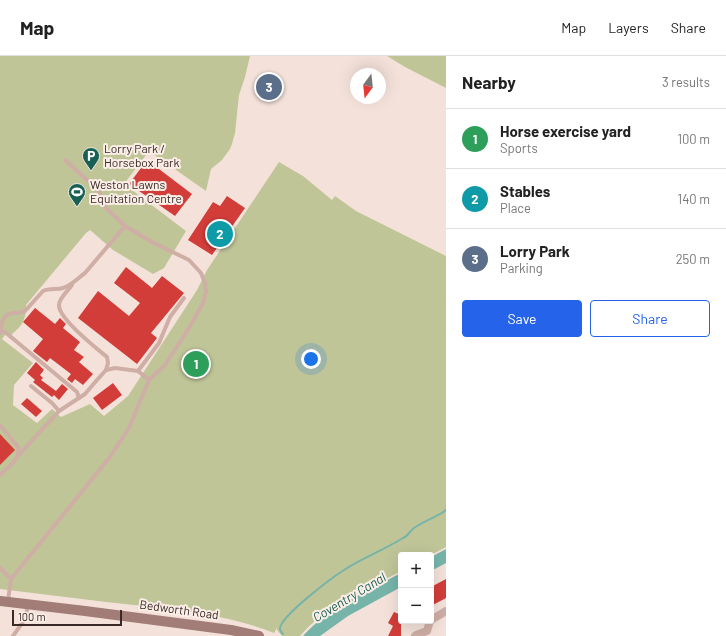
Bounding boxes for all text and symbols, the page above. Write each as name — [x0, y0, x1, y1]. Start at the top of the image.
text: Map — [20, 16, 54, 39]
text: Map — [561, 19, 586, 36]
text: Layers — [608, 19, 649, 36]
text: Share — [671, 19, 706, 36]
north arrow — [350, 68, 386, 104]
pin: 3 — [256, 72, 282, 102]
text: Nearby — [462, 72, 516, 92]
text: 3 results — [662, 74, 710, 90]
text: Horse exercise yard — [500, 122, 631, 140]
text: 1 — [473, 131, 477, 147]
text: 100 m — [677, 131, 710, 147]
text: Sports — [500, 140, 538, 156]
place label: Lorry Park / Horsebox Park — [104, 141, 179, 169]
parking icon: Lorry Park / Horsebox Park — [81, 146, 101, 171]
place label: Weston Lawns Equitation Centre — [90, 177, 182, 205]
sports icon: Weston Lawns Equitation Centre — [67, 182, 87, 207]
text: Stables — [500, 182, 550, 200]
text: 2 — [471, 191, 479, 207]
text: 140 m — [678, 191, 710, 207]
text: Place — [500, 200, 531, 216]
pin: 2 — [207, 219, 233, 249]
text: Lorry Park — [500, 242, 570, 260]
text: 3 — [471, 251, 479, 267]
text: 250 m — [676, 251, 710, 267]
text: Parking — [500, 260, 543, 276]
button: Save — [462, 300, 582, 337]
button: Share — [590, 300, 710, 337]
pin: 1 — [183, 349, 209, 379]
your location — [301, 349, 321, 369]
map controls — [398, 552, 434, 624]
button: + — [398, 552, 434, 588]
water label: Coventry Canal — [310, 569, 389, 625]
button: − — [398, 588, 434, 624]
street label: Bedworth Road — [139, 597, 220, 621]
scale bar — [12, 608, 122, 627]
text: 100 m — [18, 610, 46, 623]

